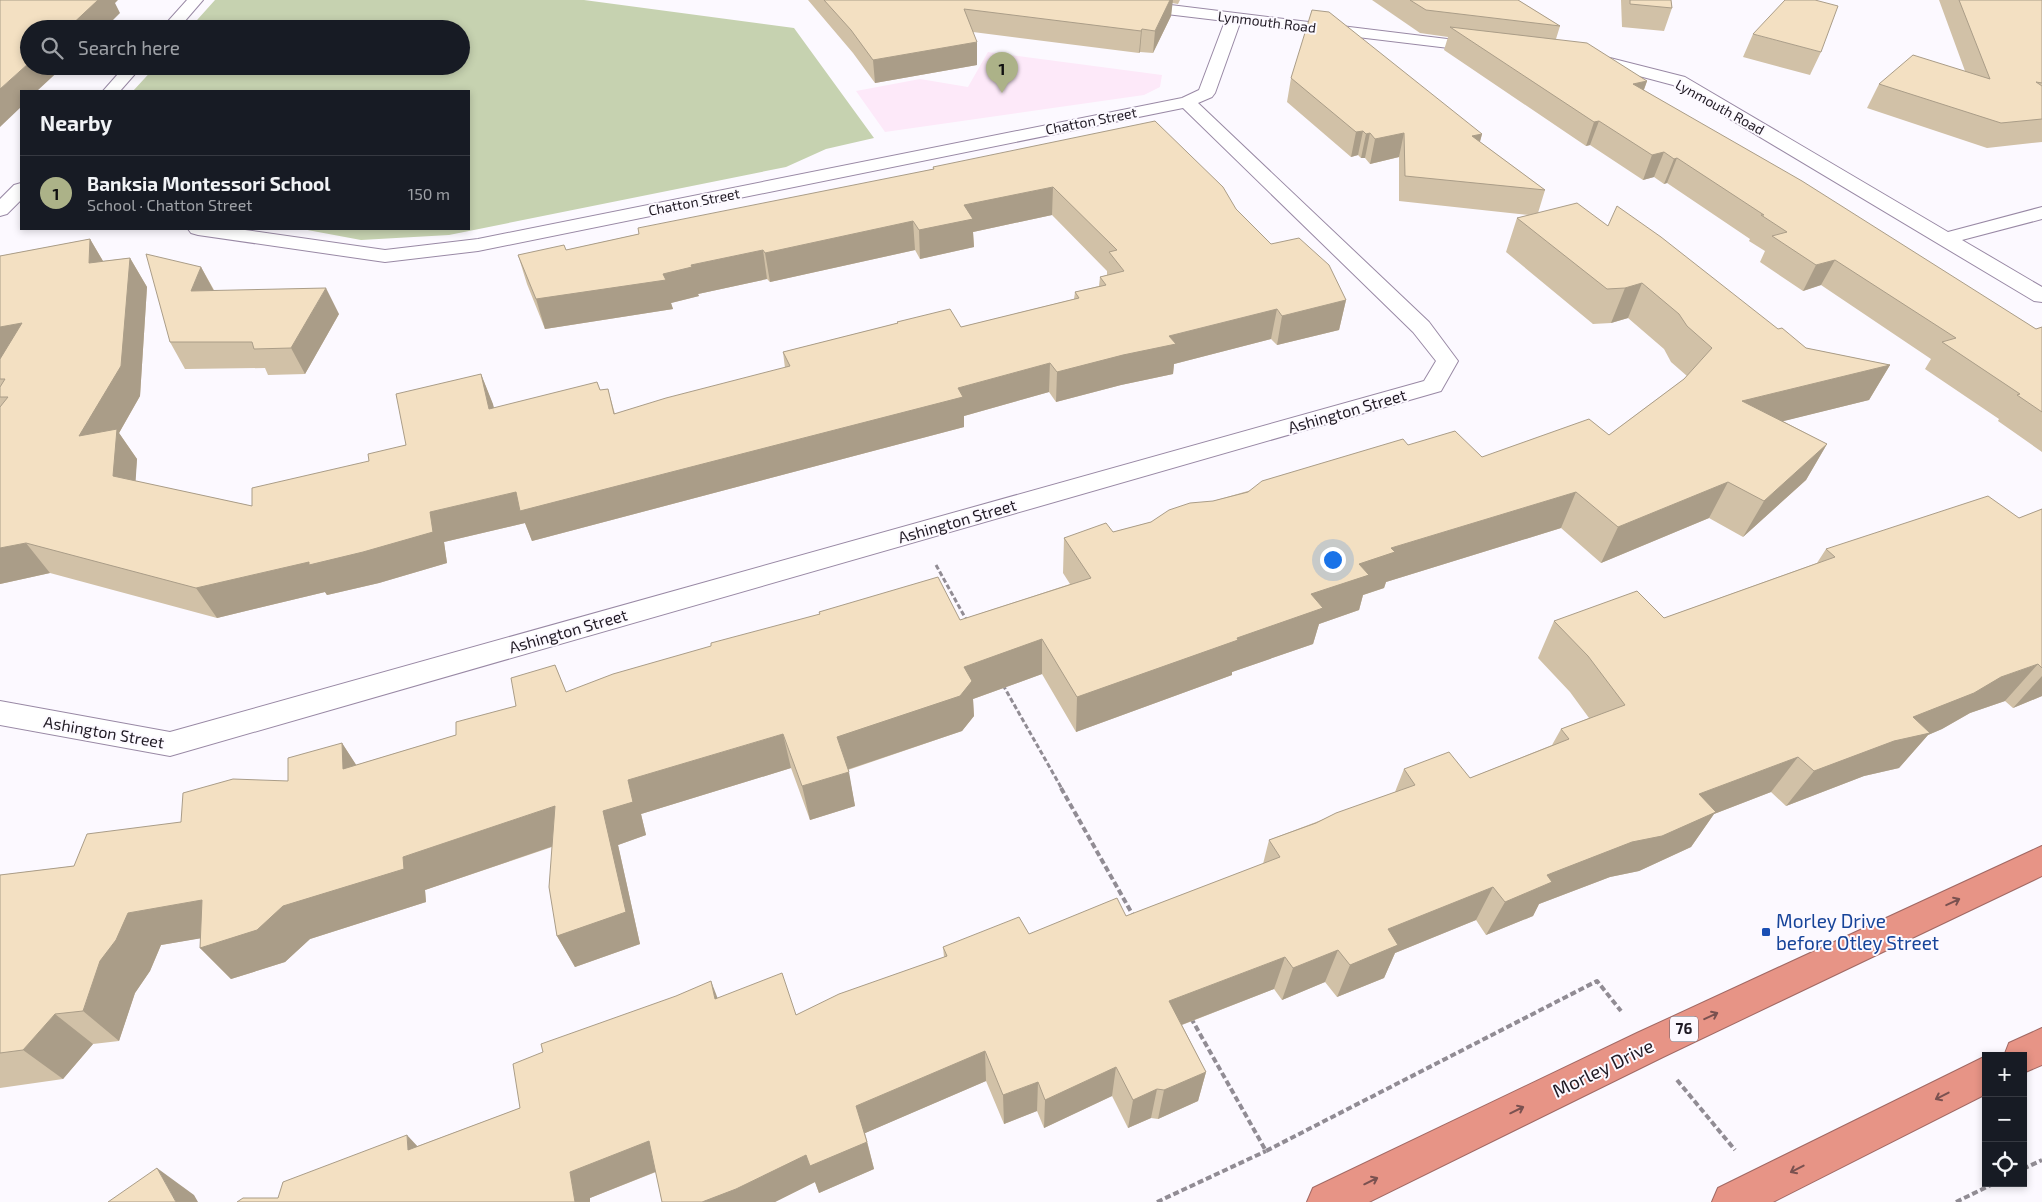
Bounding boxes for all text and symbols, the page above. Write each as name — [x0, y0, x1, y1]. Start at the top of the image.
street label: Lynmouth Road — [1217, 7, 1317, 36]
search box — [20, 20, 470, 75]
icon: search — [38, 34, 66, 62]
text: Search here — [78, 36, 180, 59]
pin: 1 — [986, 52, 1018, 93]
street label: Lynmouth Road — [1673, 75, 1768, 138]
street label: Chatton Street — [1044, 103, 1138, 138]
text: Nearby — [40, 110, 112, 135]
text: Banksia Montessori School — [87, 172, 331, 195]
text: 1 — [53, 184, 59, 203]
text: 150 m — [408, 184, 450, 203]
street label: Chatton Street — [647, 184, 741, 219]
text: School · Chatton Street — [87, 195, 252, 214]
street label: Ashington Street — [1286, 385, 1408, 436]
street label: Ashington Street — [896, 495, 1018, 546]
your location — [1320, 547, 1346, 573]
street label: Ashington Street — [507, 605, 629, 656]
street label: Ashington Street — [42, 712, 166, 751]
one-way arrow — [1945, 897, 1960, 907]
place label: Morley Drive before Otley Street — [1776, 909, 1939, 954]
marker: Morley Drive before Otley Street — [1760, 926, 1772, 938]
one-way arrow — [1703, 1011, 1718, 1020]
road number: 76 — [1670, 1016, 1698, 1042]
street label: Morley Drive — [1548, 1033, 1657, 1102]
map controls — [1982, 1052, 2027, 1187]
button: + — [1982, 1052, 2027, 1097]
one-way arrow — [1935, 1092, 1950, 1101]
button: − — [1982, 1097, 2027, 1142]
one-way arrow — [1509, 1104, 1524, 1114]
button: locate — [1982, 1142, 2027, 1187]
one-way arrow — [1790, 1165, 1805, 1174]
one-way arrow — [1363, 1176, 1378, 1185]

